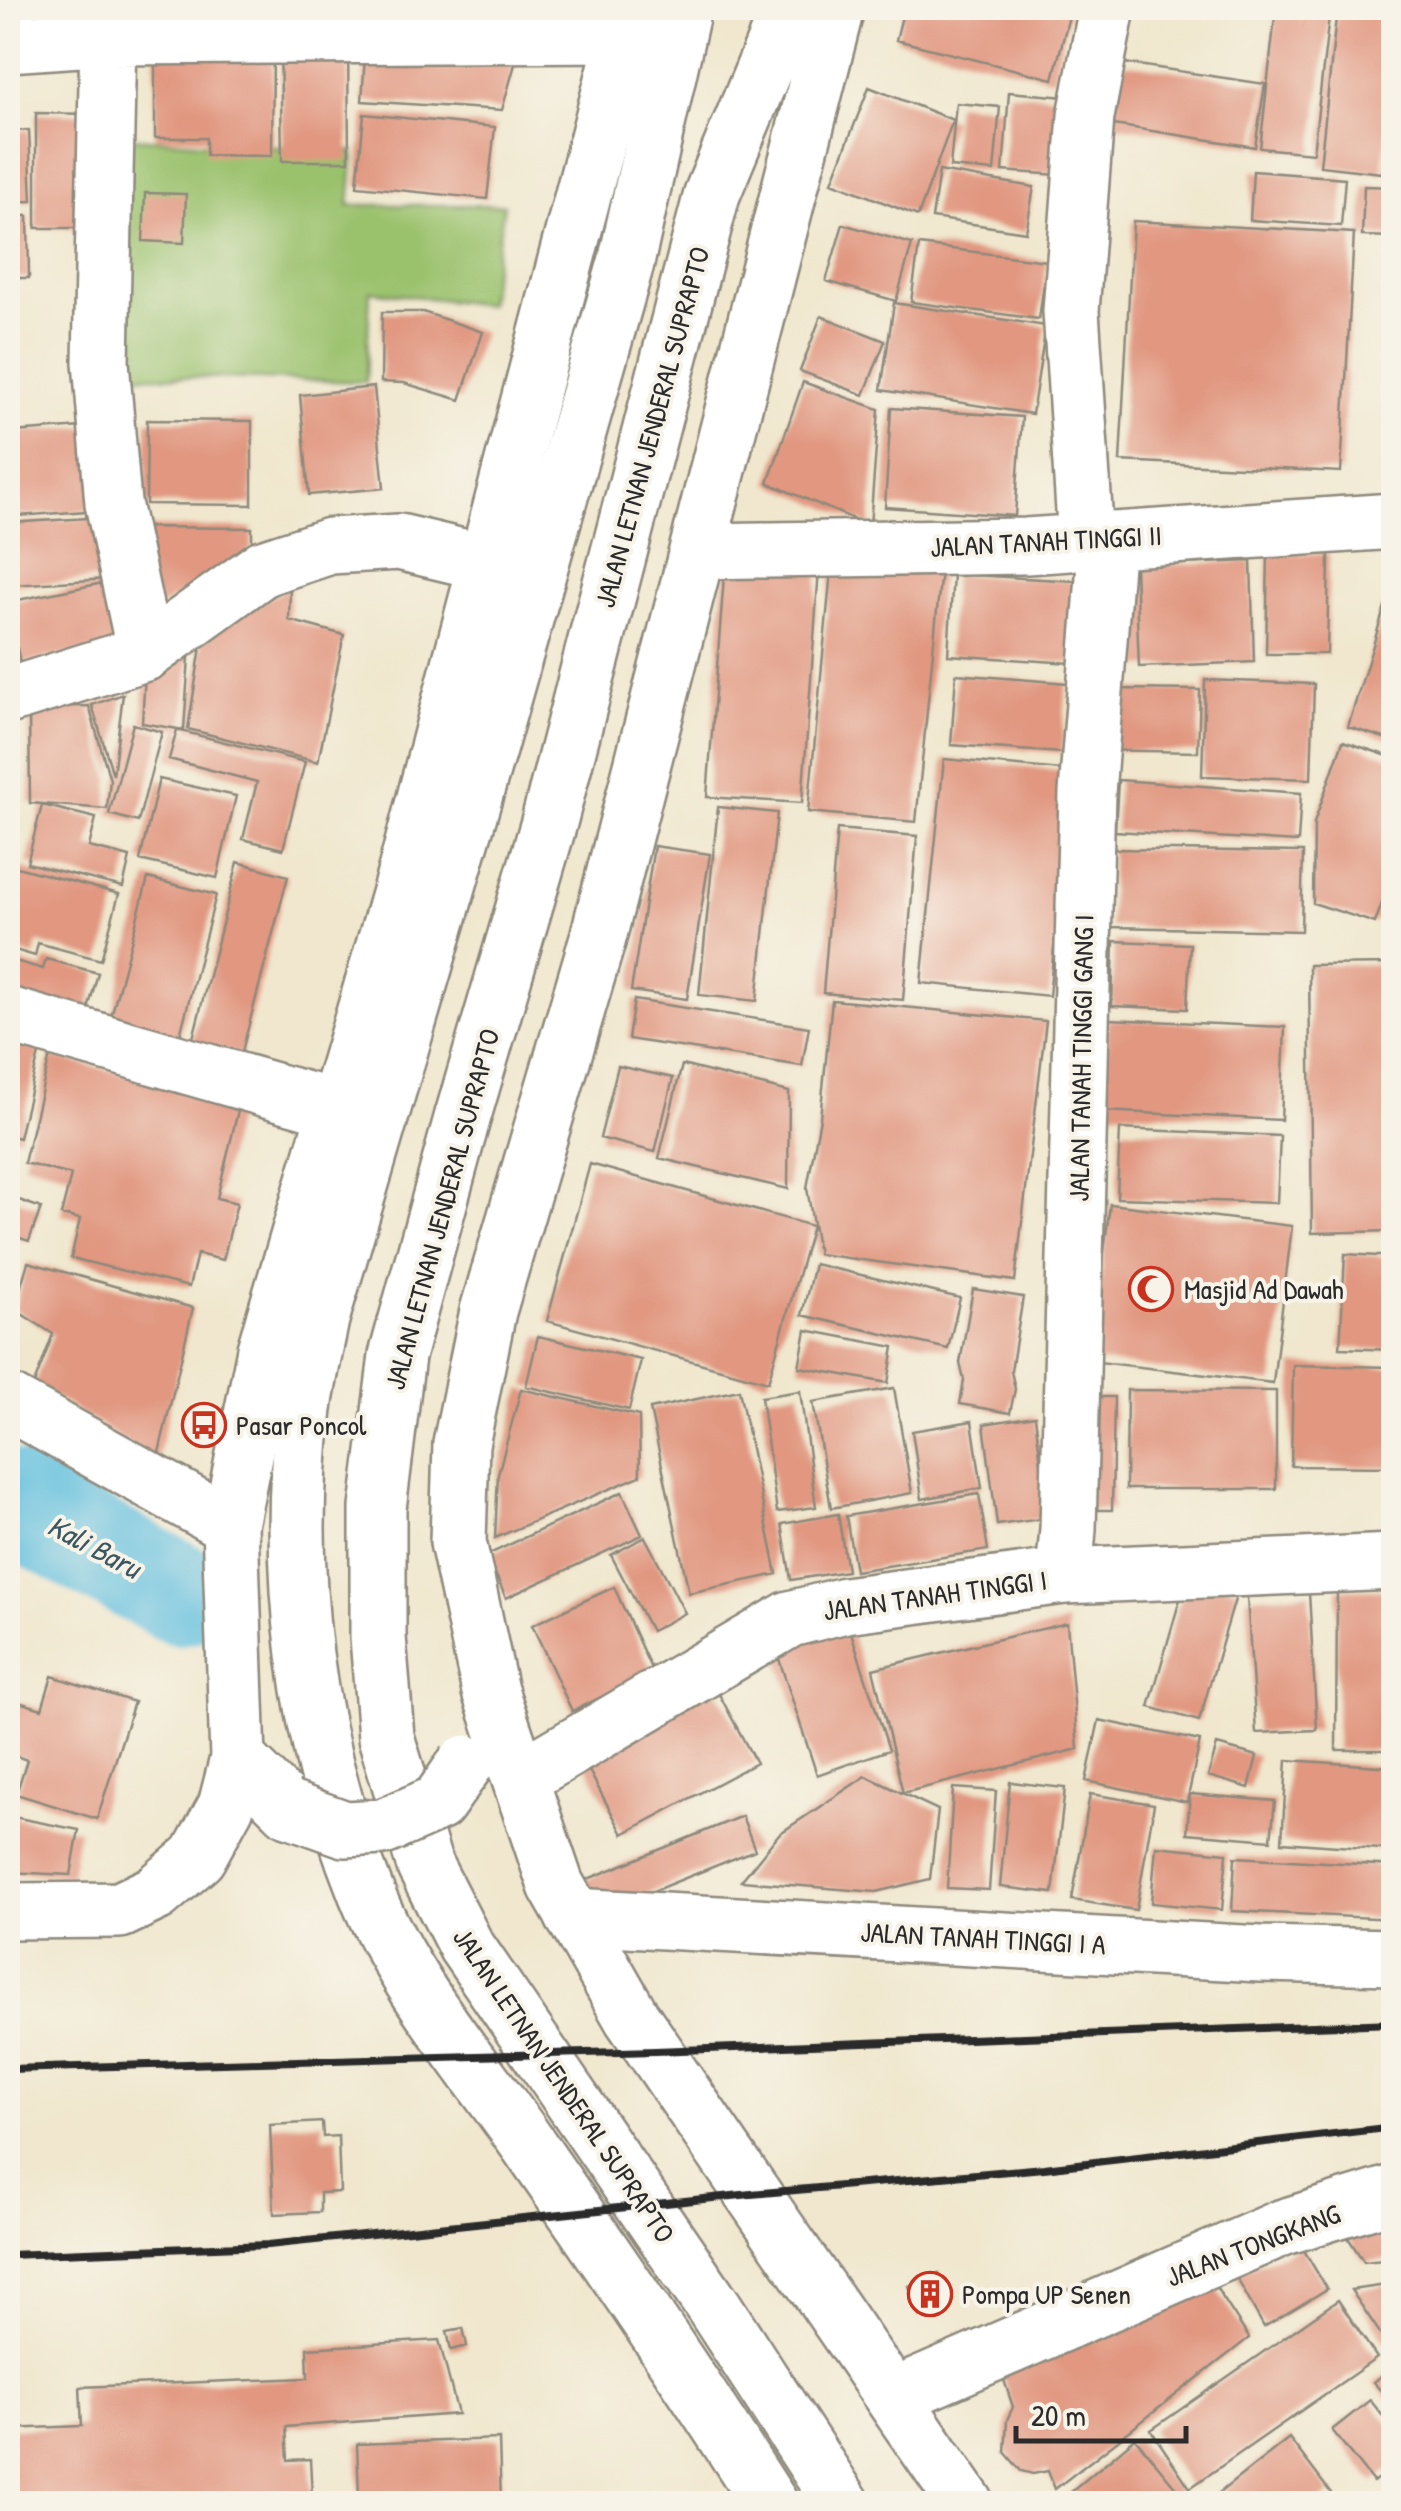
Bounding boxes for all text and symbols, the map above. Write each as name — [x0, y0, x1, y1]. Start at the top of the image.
street label: JALAN LETNAN JENDERAL SUPRAPTO — [586, 242, 718, 612]
street label: JALAN TANAH TINGGI II — [929, 516, 1163, 566]
street label: JALAN TANAH TINGGI GANG I — [1059, 914, 1103, 1202]
street label: JALAN LETNAN JENDERAL SUPRAPTO — [376, 1024, 508, 1394]
mosque icon: Masjid Ad Dawah — [1128, 1266, 1174, 1312]
place label: Masjid Ad Dawah — [1184, 1270, 1344, 1308]
bus stop icon: Pasar Poncol — [181, 1402, 227, 1448]
place label: Pasar Poncol — [236, 1406, 367, 1444]
water label: Kali Baru — [41, 1505, 150, 1588]
street label: JALAN TANAH TINGGI I — [821, 1561, 1049, 1629]
street label: JALAN TANAH TINGGI I A — [859, 1913, 1107, 1963]
street label: JALAN LETNAN JENDERAL SUPRAPTO — [444, 1920, 684, 2250]
street label: JALAN TONGKANG — [1161, 2194, 1346, 2296]
building icon: Pompa UP Senen — [907, 2271, 953, 2317]
place label: Pompa UP Senen — [962, 2275, 1131, 2313]
scale bar — [1016, 2381, 1186, 2443]
text: 20 m — [1031, 2395, 1086, 2435]

